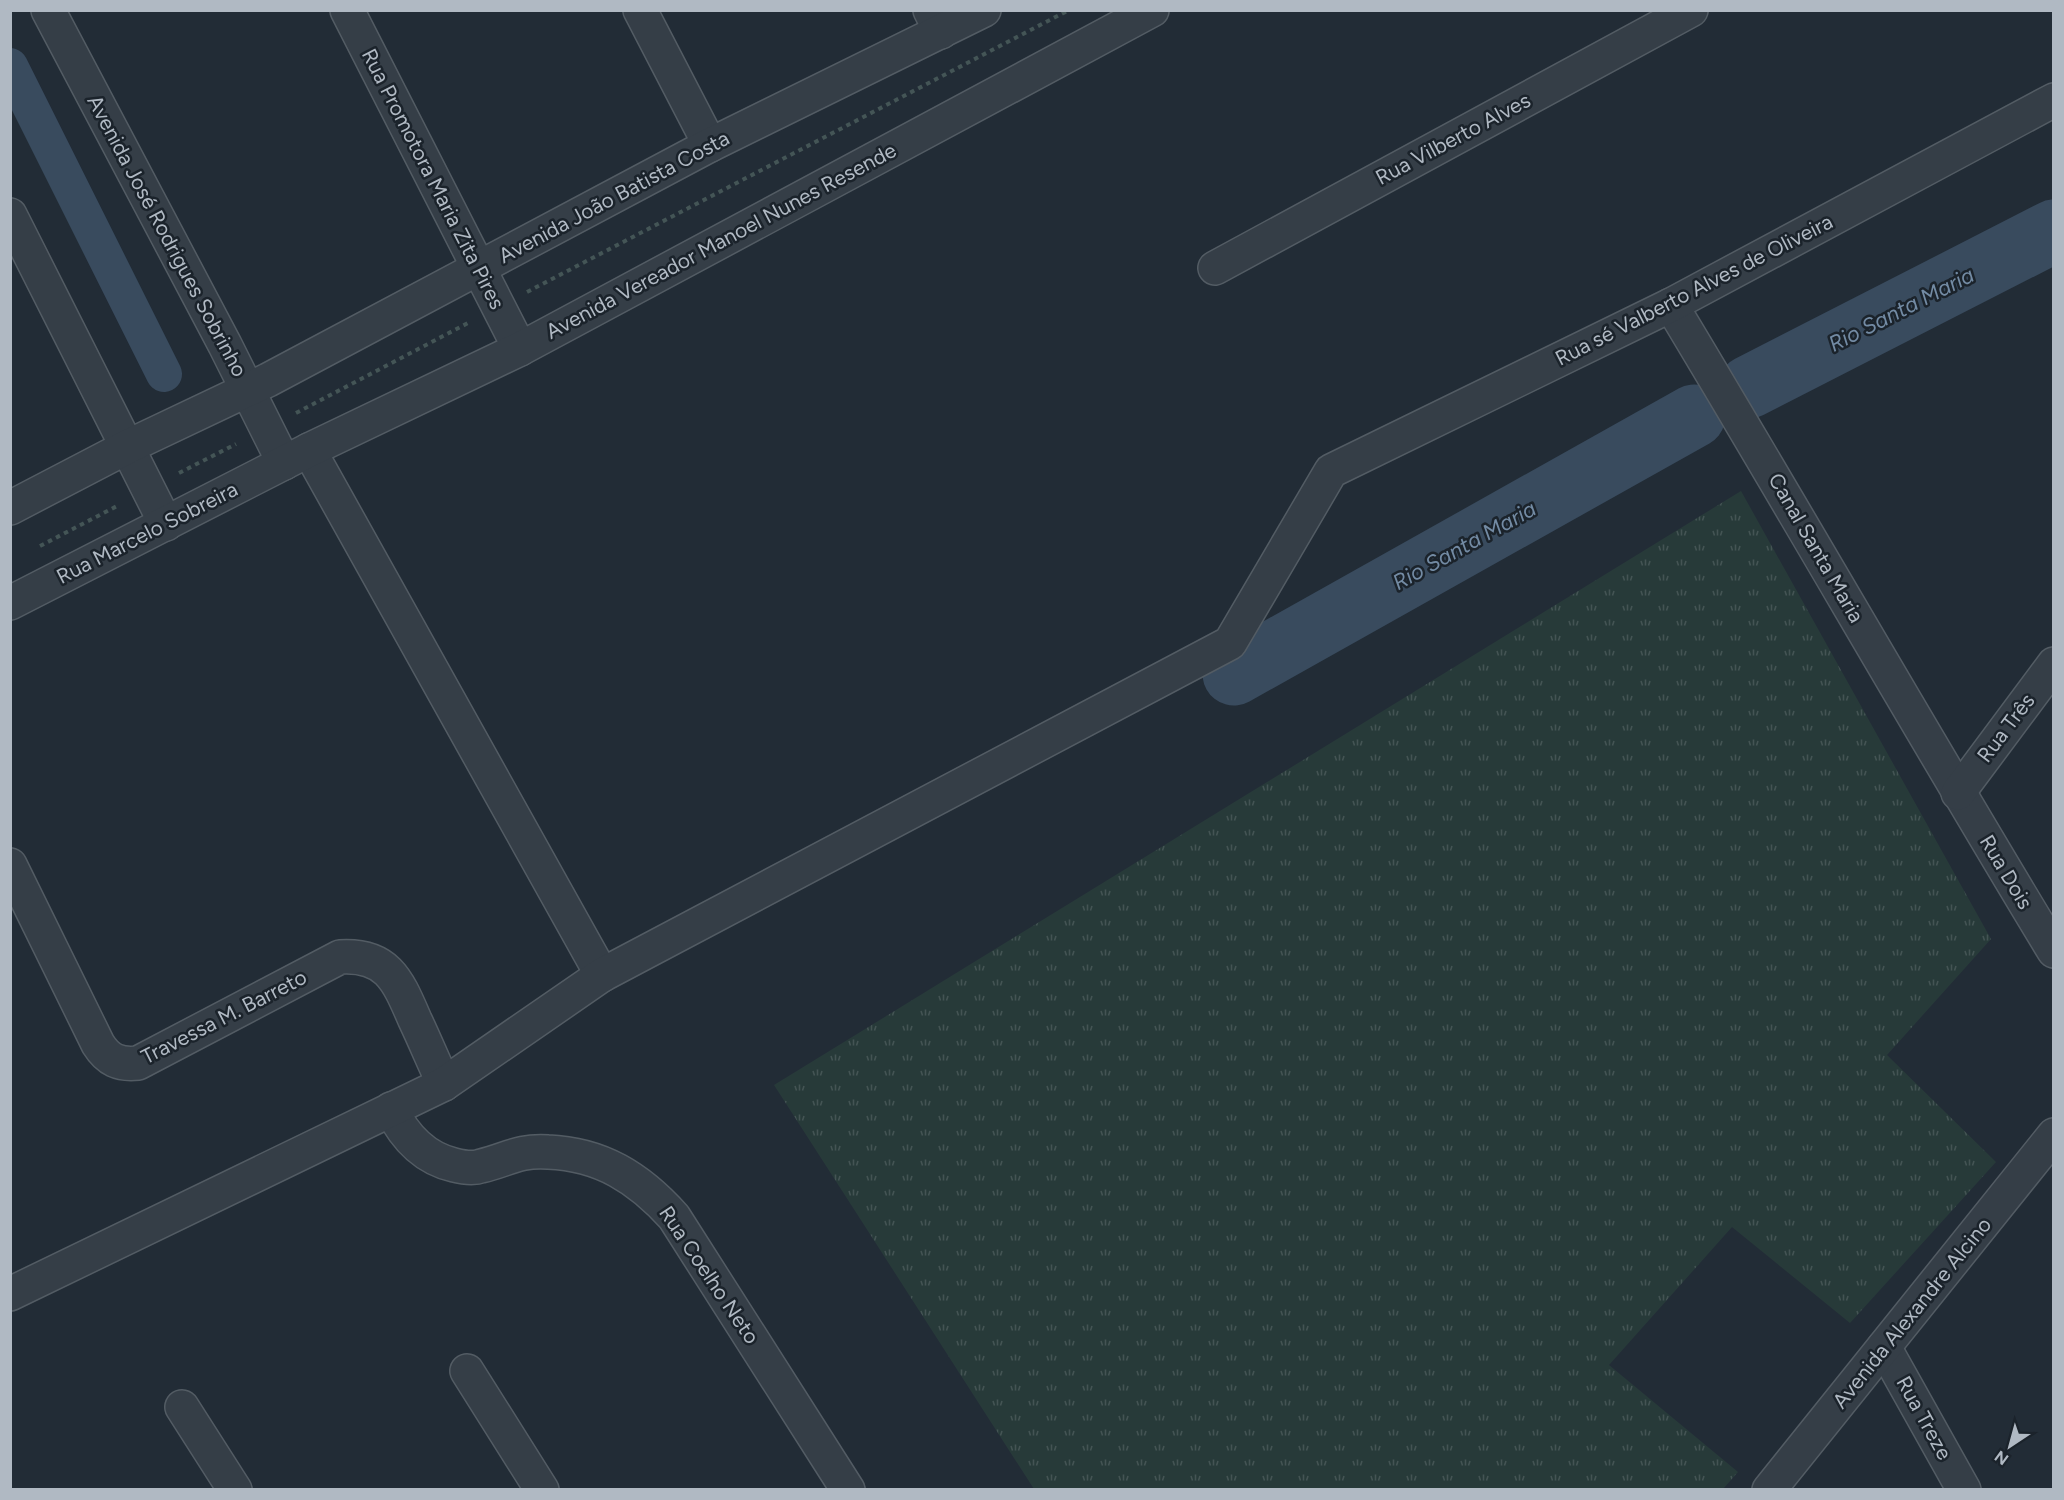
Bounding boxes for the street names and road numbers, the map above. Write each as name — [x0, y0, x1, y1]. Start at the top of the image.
street label: Rua Promotora Maria Zita Pires — [357, 44, 510, 313]
street label: Rua Vilberto Alves — [1371, 87, 1534, 190]
street label: Avenida José Rodrigues Sobrinho — [82, 91, 253, 381]
street label: Avenida João Batista Costa — [494, 125, 733, 268]
street label: Avenida Vereador Manoel Nunes Resende — [541, 137, 900, 344]
street label: Rua sé Valberto Alves de Oliveira — [1551, 209, 1837, 371]
street label: Canal Santa Maria — [1764, 469, 1869, 627]
street label: Rua Marcelo Sobreira — [52, 476, 241, 589]
street label: Rua Três — [1972, 688, 2040, 767]
street label: Rua Dois — [1975, 830, 2038, 913]
street label: Travessa M. Barreto — [137, 964, 311, 1069]
street label: Rua Coelho Neto — [654, 1201, 765, 1348]
street label: Avenida Alexandre Alcino — [1827, 1212, 1996, 1413]
street label: Rua Treze — [1891, 1372, 1958, 1464]

